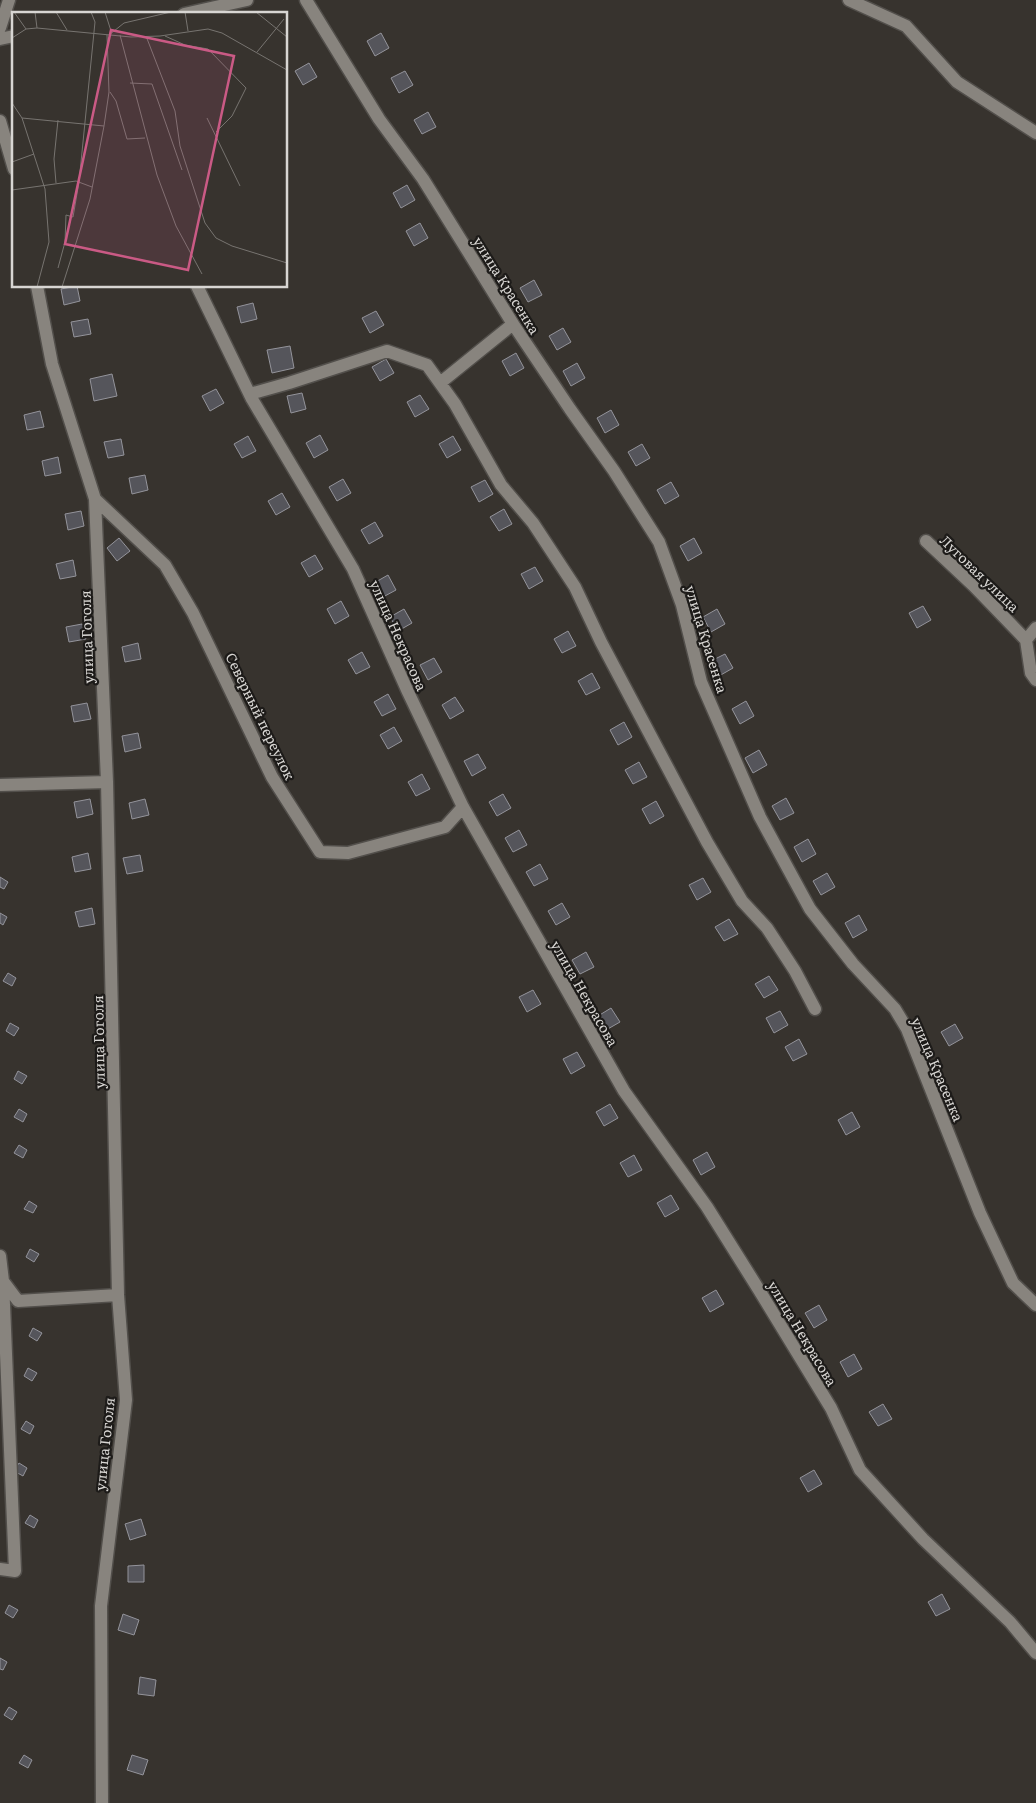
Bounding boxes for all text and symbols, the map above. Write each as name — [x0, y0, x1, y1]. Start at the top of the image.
inset map — [12, 12, 288, 288]
street label: улица Красенка — [469, 232, 545, 338]
street label: Луговая улица — [936, 530, 1024, 616]
street label: улица Некрасова — [366, 576, 433, 694]
street label: улица Красенка — [681, 583, 733, 696]
street label: улица Гоголя — [74, 590, 98, 684]
street label: Северный переулок — [221, 649, 301, 784]
street label: улица Некрасова — [546, 936, 624, 1050]
street label: улица Гоголя — [87, 995, 109, 1089]
street label: улица Красенка — [907, 1014, 969, 1125]
street label: улица Некрасова — [764, 1277, 843, 1390]
street label: улица Гоголя — [89, 1396, 119, 1492]

